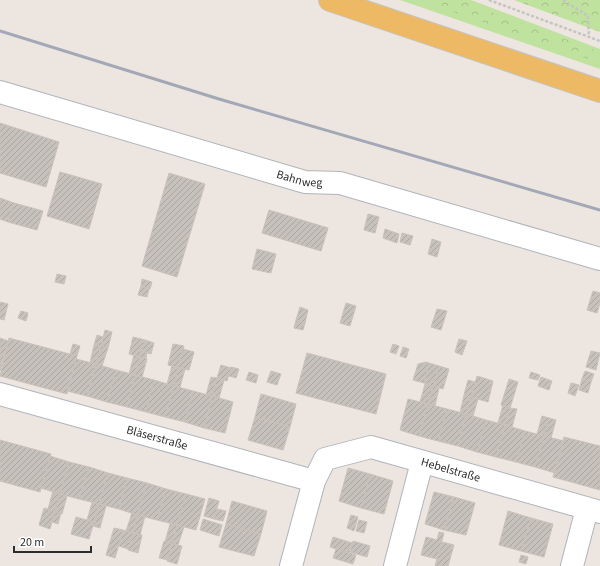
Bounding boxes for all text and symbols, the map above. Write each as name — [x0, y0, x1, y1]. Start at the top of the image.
street label: Bahnweg — [274, 166, 323, 191]
street label: Bläserstraße — [124, 421, 190, 454]
street label: Hebelstraße — [419, 453, 482, 486]
scale bar — [14, 528, 91, 554]
text: 20 m — [20, 534, 44, 551]

